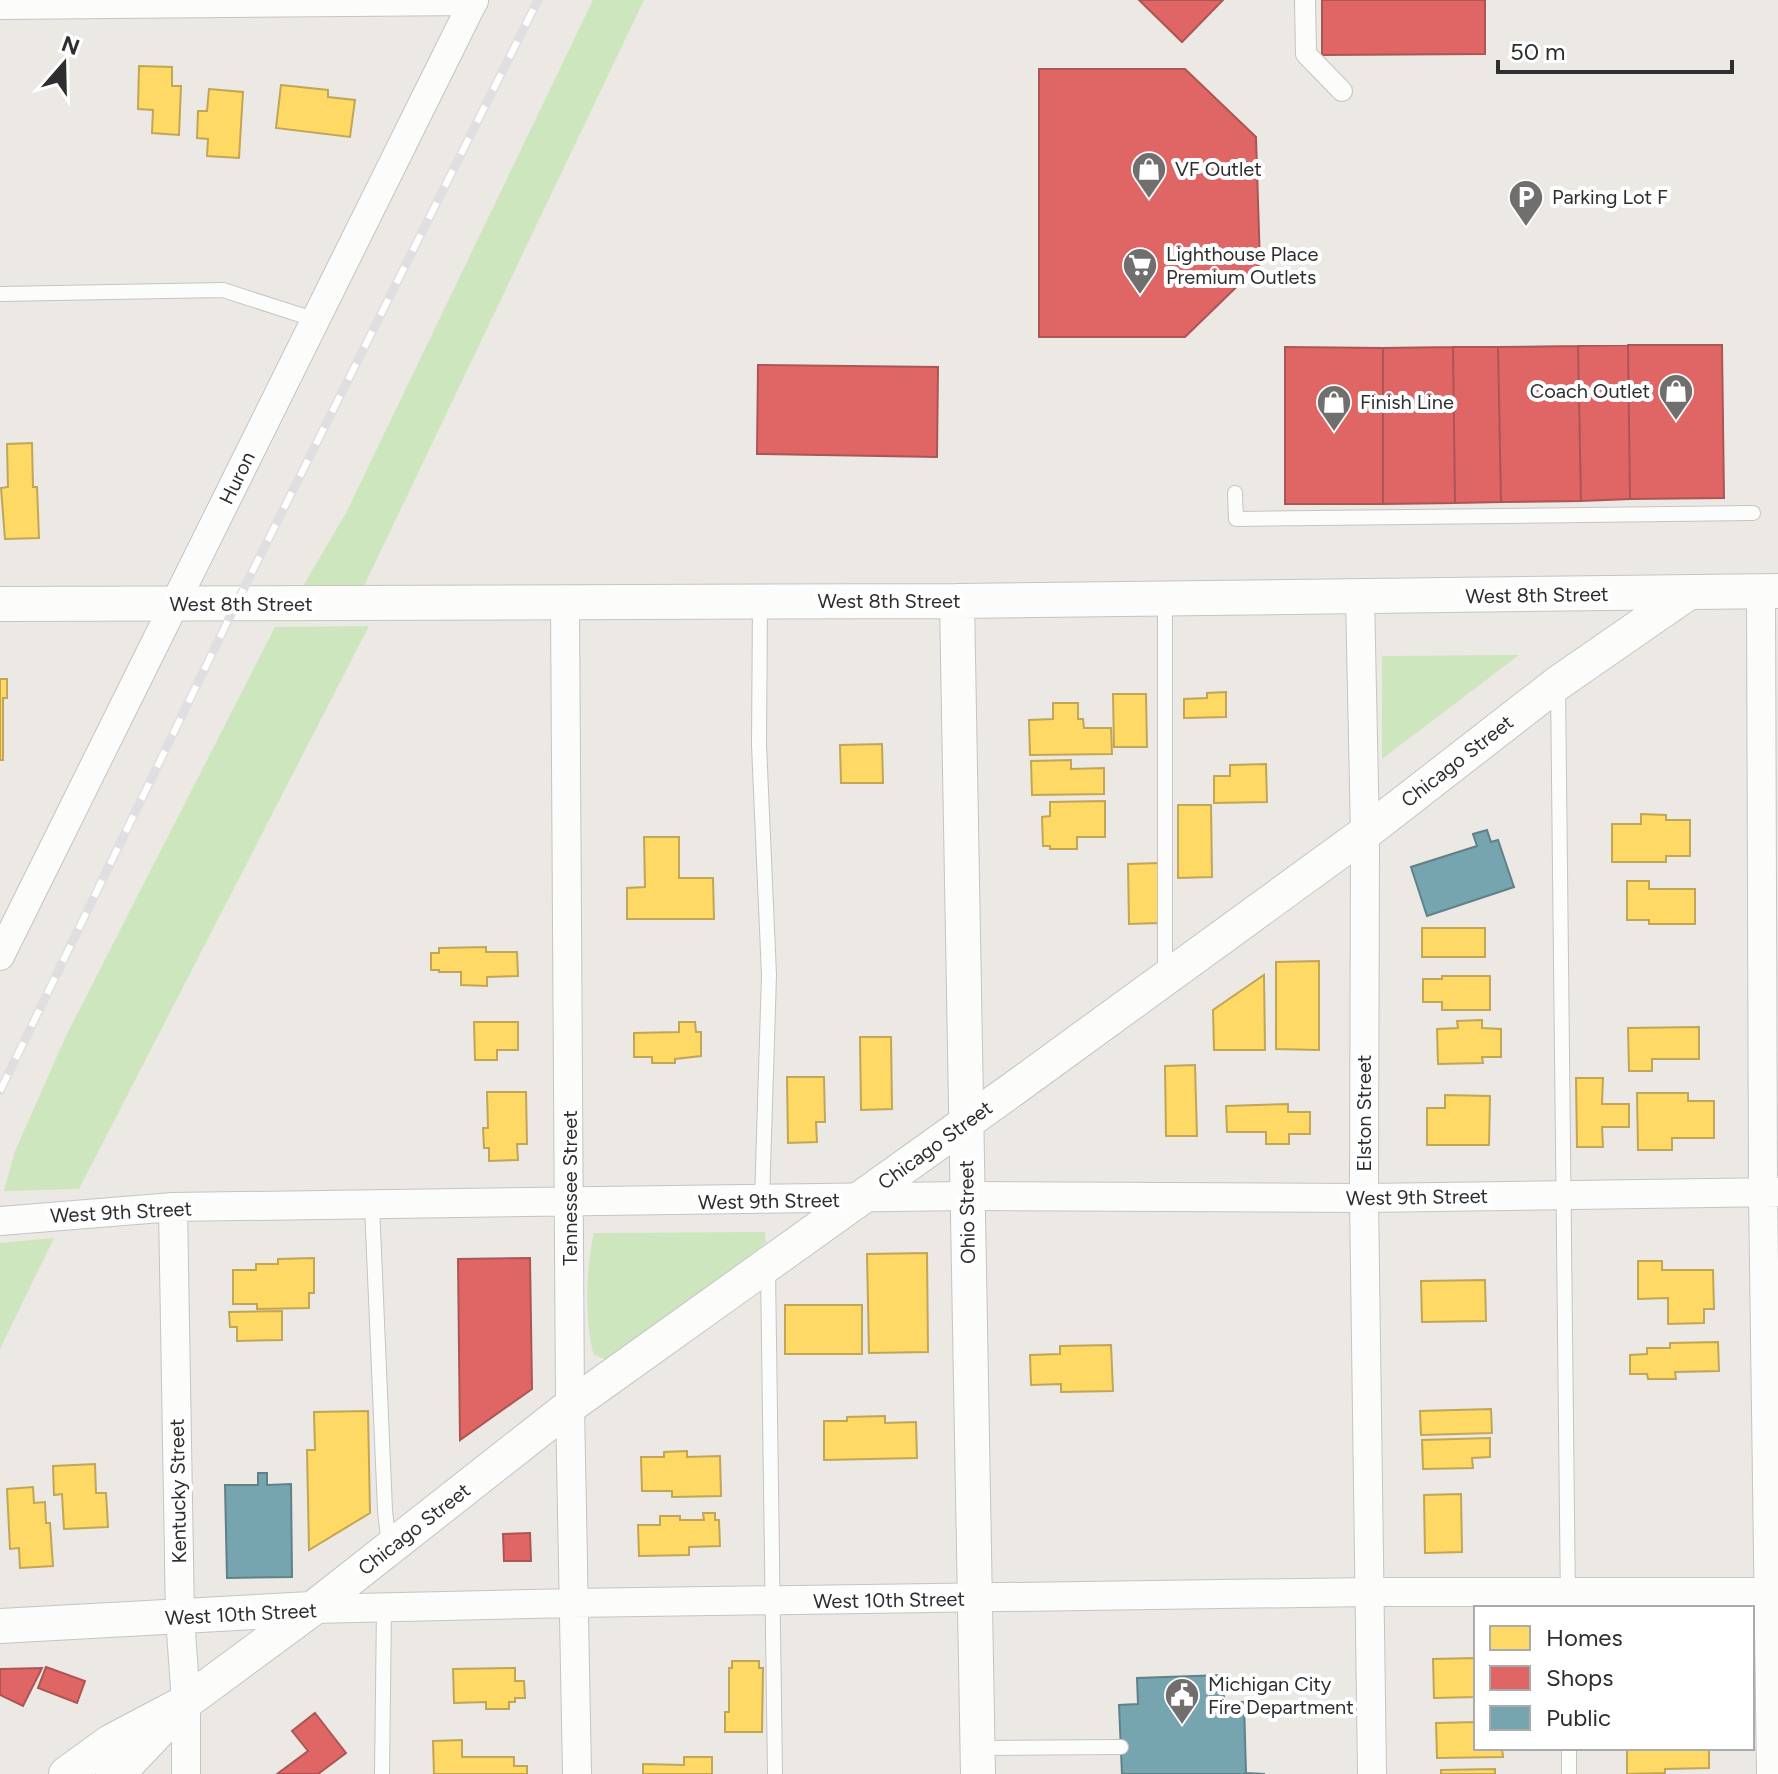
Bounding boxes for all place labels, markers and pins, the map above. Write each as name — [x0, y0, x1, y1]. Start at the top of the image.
shop icon: VF Outlet — [1130, 150, 1168, 200]
place label: VF Outlet — [1175, 157, 1262, 181]
parking icon: Parking Lot F — [1507, 178, 1545, 228]
place label: Parking Lot F — [1552, 185, 1668, 209]
place label: Lighthouse Place Premium Outlets — [1166, 242, 1319, 289]
supermarket icon: Lighthouse Place Premium Outlets — [1121, 246, 1159, 296]
shop icon: Coach Outlet — [1657, 372, 1695, 422]
place label: Coach Outlet — [1530, 379, 1650, 403]
shop icon: Finish Line — [1315, 383, 1353, 433]
place label: Finish Line — [1360, 390, 1454, 414]
place label: Michigan City Fire Department — [1208, 1672, 1354, 1719]
public building icon: Michigan City Fire Department — [1163, 1676, 1201, 1726]

